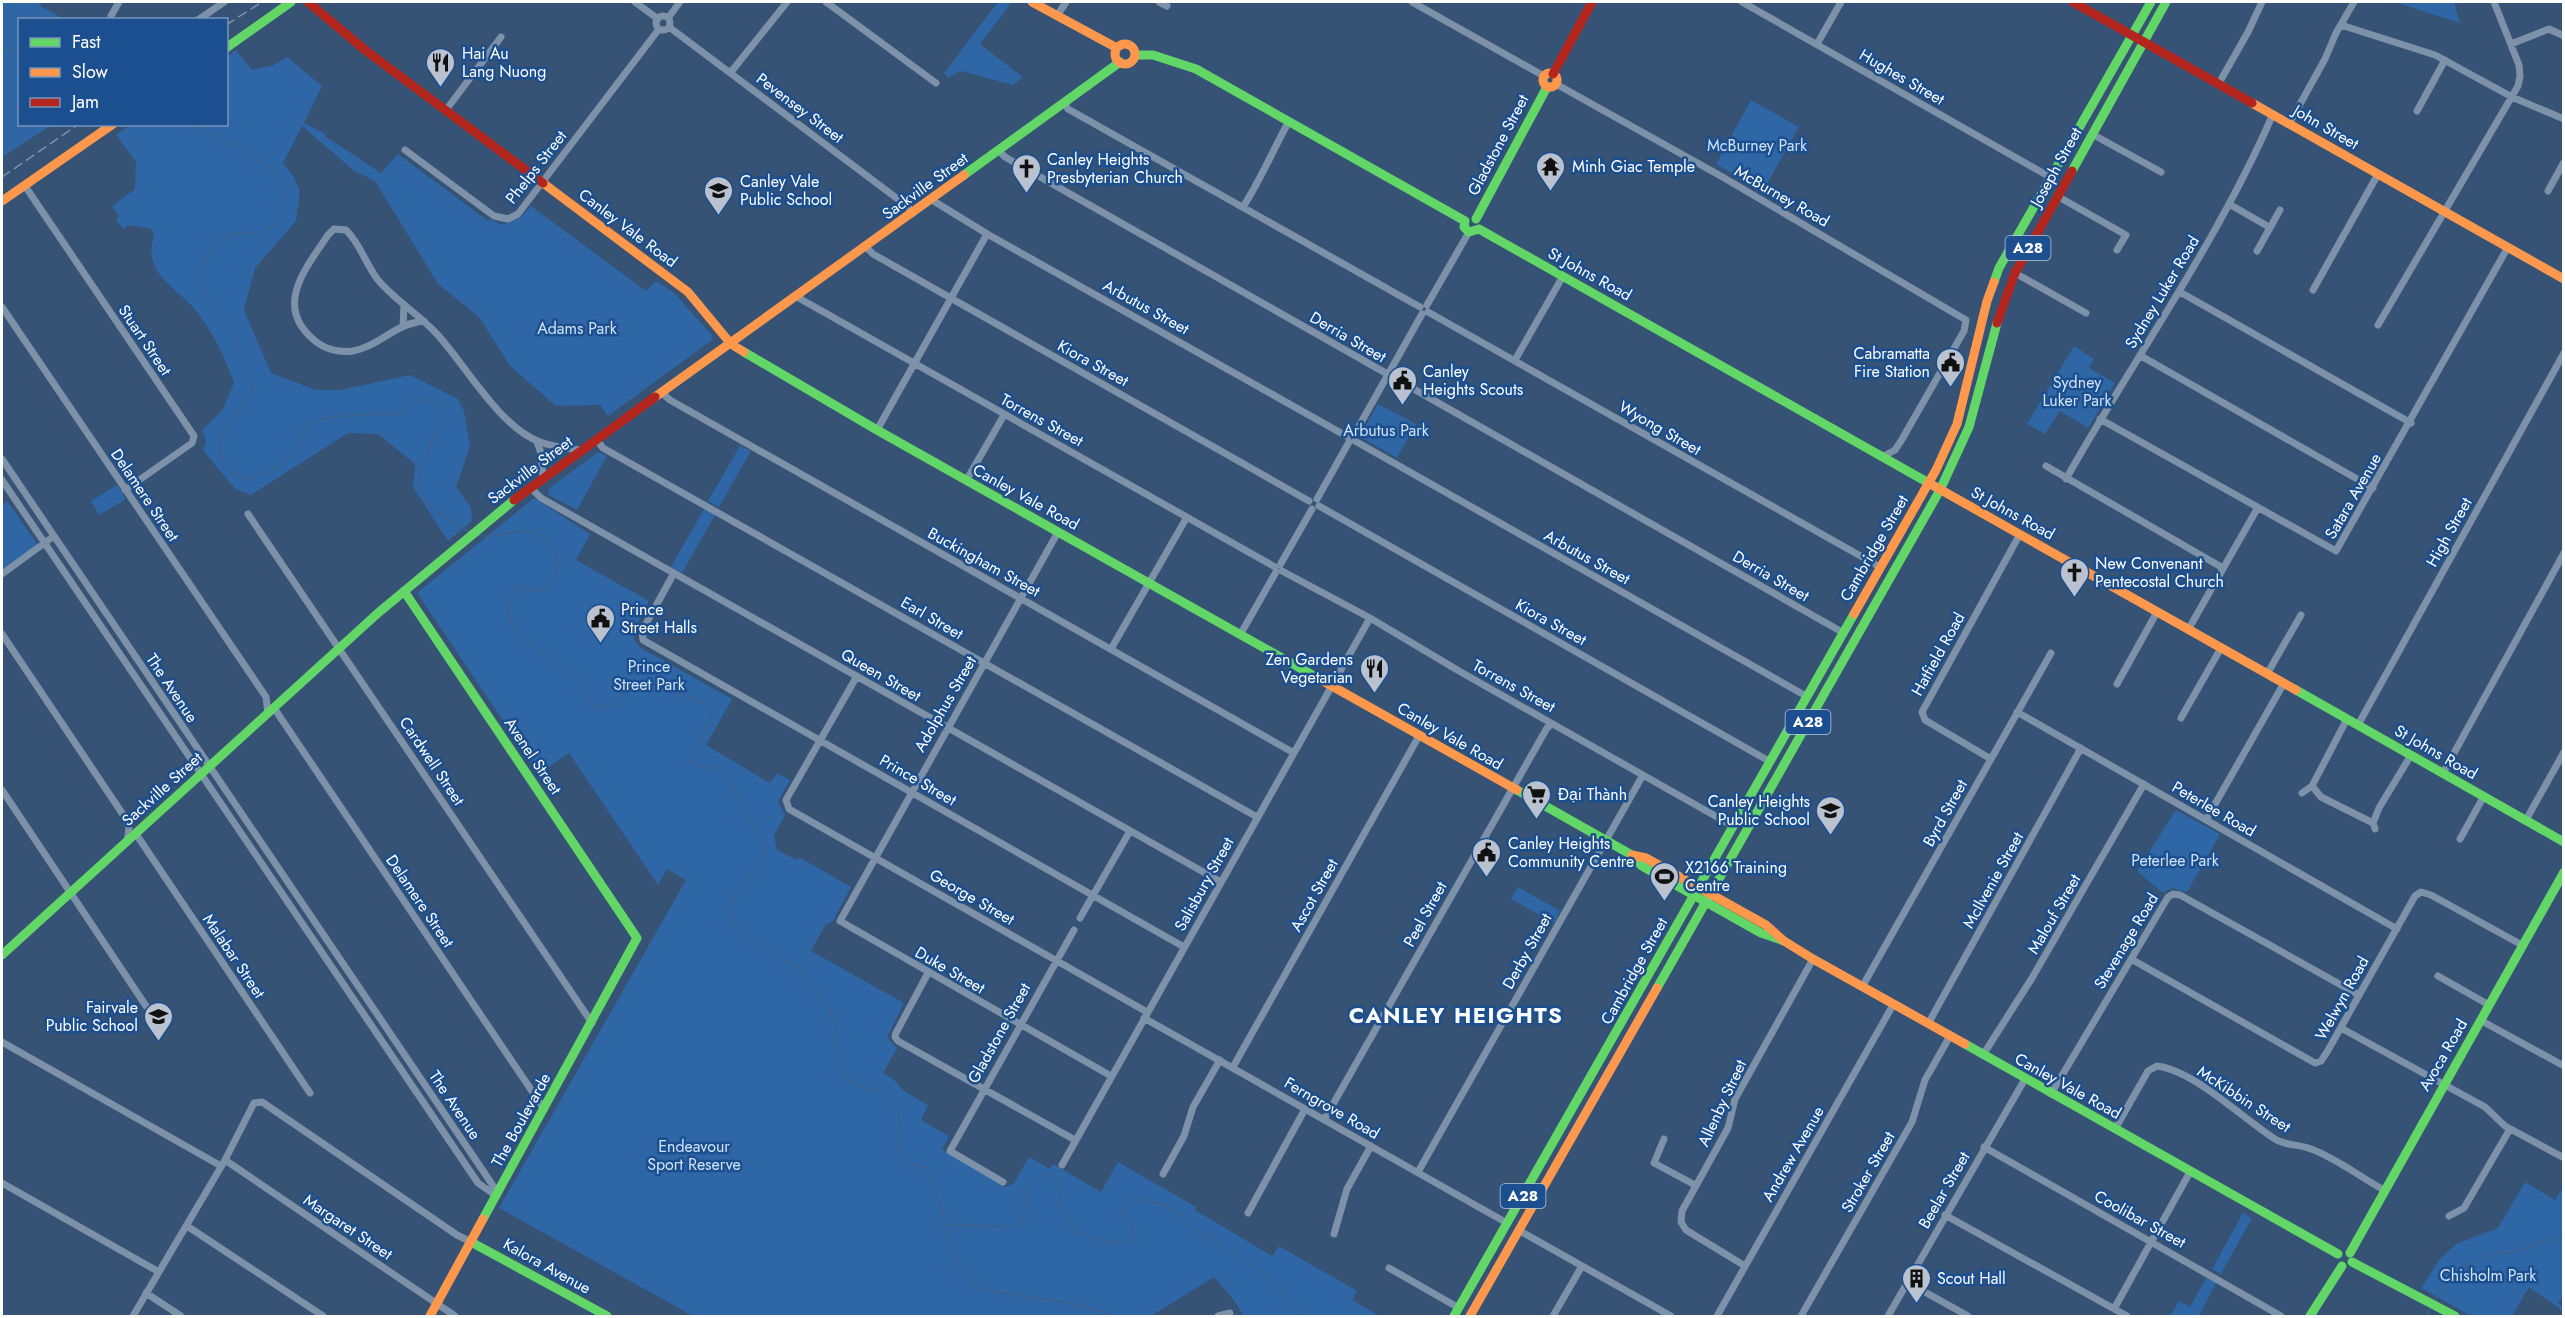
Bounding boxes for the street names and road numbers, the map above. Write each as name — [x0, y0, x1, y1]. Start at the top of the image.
street label: Hughes Street — [1855, 43, 1949, 111]
street label: Pevensey Street — [751, 67, 849, 149]
street label: Gladstone Street — [1462, 90, 1534, 200]
street label: John Street — [2287, 98, 2363, 155]
street label: Joseph Street — [2024, 123, 2087, 213]
street label: Phelps Street — [500, 125, 572, 209]
street label: Sackville Street — [877, 147, 973, 225]
street label: McBurney Road — [1730, 159, 1834, 233]
street label: Canley Vale Road — [574, 183, 682, 273]
street label: Sydney Luker Road — [2119, 231, 2205, 353]
road number: A28 — [2006, 236, 2050, 260]
street label: St Johns Road — [1544, 242, 1636, 306]
street label: Arbutus Street — [1099, 274, 1193, 340]
street label: Stuart Street — [113, 300, 177, 380]
street label: Derria Street — [1305, 306, 1391, 368]
street label: Kiora Street — [1053, 334, 1133, 392]
street label: Torrens Street — [996, 388, 1088, 452]
street label: Wyong Street — [1614, 395, 1706, 461]
street label: Sackville Street — [483, 430, 577, 510]
street label: Delamere Street — [105, 444, 185, 546]
street label: Satara Avenue — [2319, 449, 2387, 543]
street label: Canley Vale Road — [969, 458, 1083, 536]
street label: St Johns Road — [1967, 481, 2059, 545]
street label: Cambridge Street — [1834, 490, 1914, 605]
street label: High Street — [2420, 493, 2478, 571]
street label: Buckingham Street — [924, 522, 1044, 602]
street label: Arbutus Street — [1540, 524, 1634, 590]
street label: Derria Street — [1728, 545, 1814, 607]
street label: Earl Street — [897, 591, 968, 645]
street label: Kiora Street — [1511, 593, 1591, 651]
street label: Hatfield Road — [1906, 608, 1970, 700]
street label: Queen Street — [837, 643, 925, 707]
street label: The Avenue — [140, 649, 204, 727]
street label: Adolphus Street — [908, 652, 982, 756]
street label: Torrens Street — [1468, 654, 1560, 718]
street label: Canley Vale Road — [1393, 696, 1507, 776]
road number: A28 — [1786, 710, 1830, 734]
street label: Cardwell Street — [394, 712, 470, 810]
street label: Avenel Street — [499, 713, 567, 799]
street label: St Johns Road — [2390, 719, 2482, 785]
street label: Sackville Street — [117, 747, 207, 831]
street label: Prince Street — [875, 749, 961, 811]
street label: Byrd Street — [1917, 775, 1973, 851]
street label: Peterlee Road — [2168, 776, 2260, 842]
street label: McIlvenie Street — [1957, 827, 2029, 932]
street label: Salisbury Street — [1169, 833, 1239, 935]
street label: Delamere Street — [380, 850, 460, 952]
street label: Ascot Street — [1284, 854, 1344, 936]
street label: George Street — [925, 863, 1019, 931]
street label: Malouf Street — [2022, 870, 2086, 958]
street label: Peel Street — [1398, 877, 1452, 951]
street label: Stevenage Road — [2088, 889, 2164, 993]
street label: Malabar Street — [197, 909, 271, 1003]
street label: Derby Street — [1497, 909, 1557, 993]
street label: Cambridge Street — [1595, 913, 1673, 1029]
street label: Duke Street — [911, 941, 989, 999]
street label: Welwyn Road — [2309, 952, 2375, 1044]
street label: Gladstone Street — [962, 979, 1036, 1087]
street label: Avoca Road — [2413, 1015, 2473, 1095]
street label: Canley Vale Road — [2011, 1047, 2125, 1125]
street label: Allenby Street — [1692, 1056, 1752, 1150]
street label: McKibbin Street — [2193, 1060, 2296, 1138]
street label: The Avenue — [423, 1066, 487, 1144]
street label: The Boulevarde — [486, 1069, 556, 1171]
street label: Ferngrove Road — [1280, 1071, 1384, 1145]
street label: Andrew Avenue — [1756, 1102, 1830, 1206]
street label: Stroker Street — [1836, 1127, 1901, 1217]
street label: Beelar Street — [1913, 1147, 1975, 1233]
road number: A28 — [1500, 1184, 1546, 1208]
street label: Coolibar Street — [2090, 1184, 2190, 1254]
street label: Margaret Street — [299, 1189, 397, 1265]
street label: Kalora Avenue — [499, 1232, 595, 1300]

